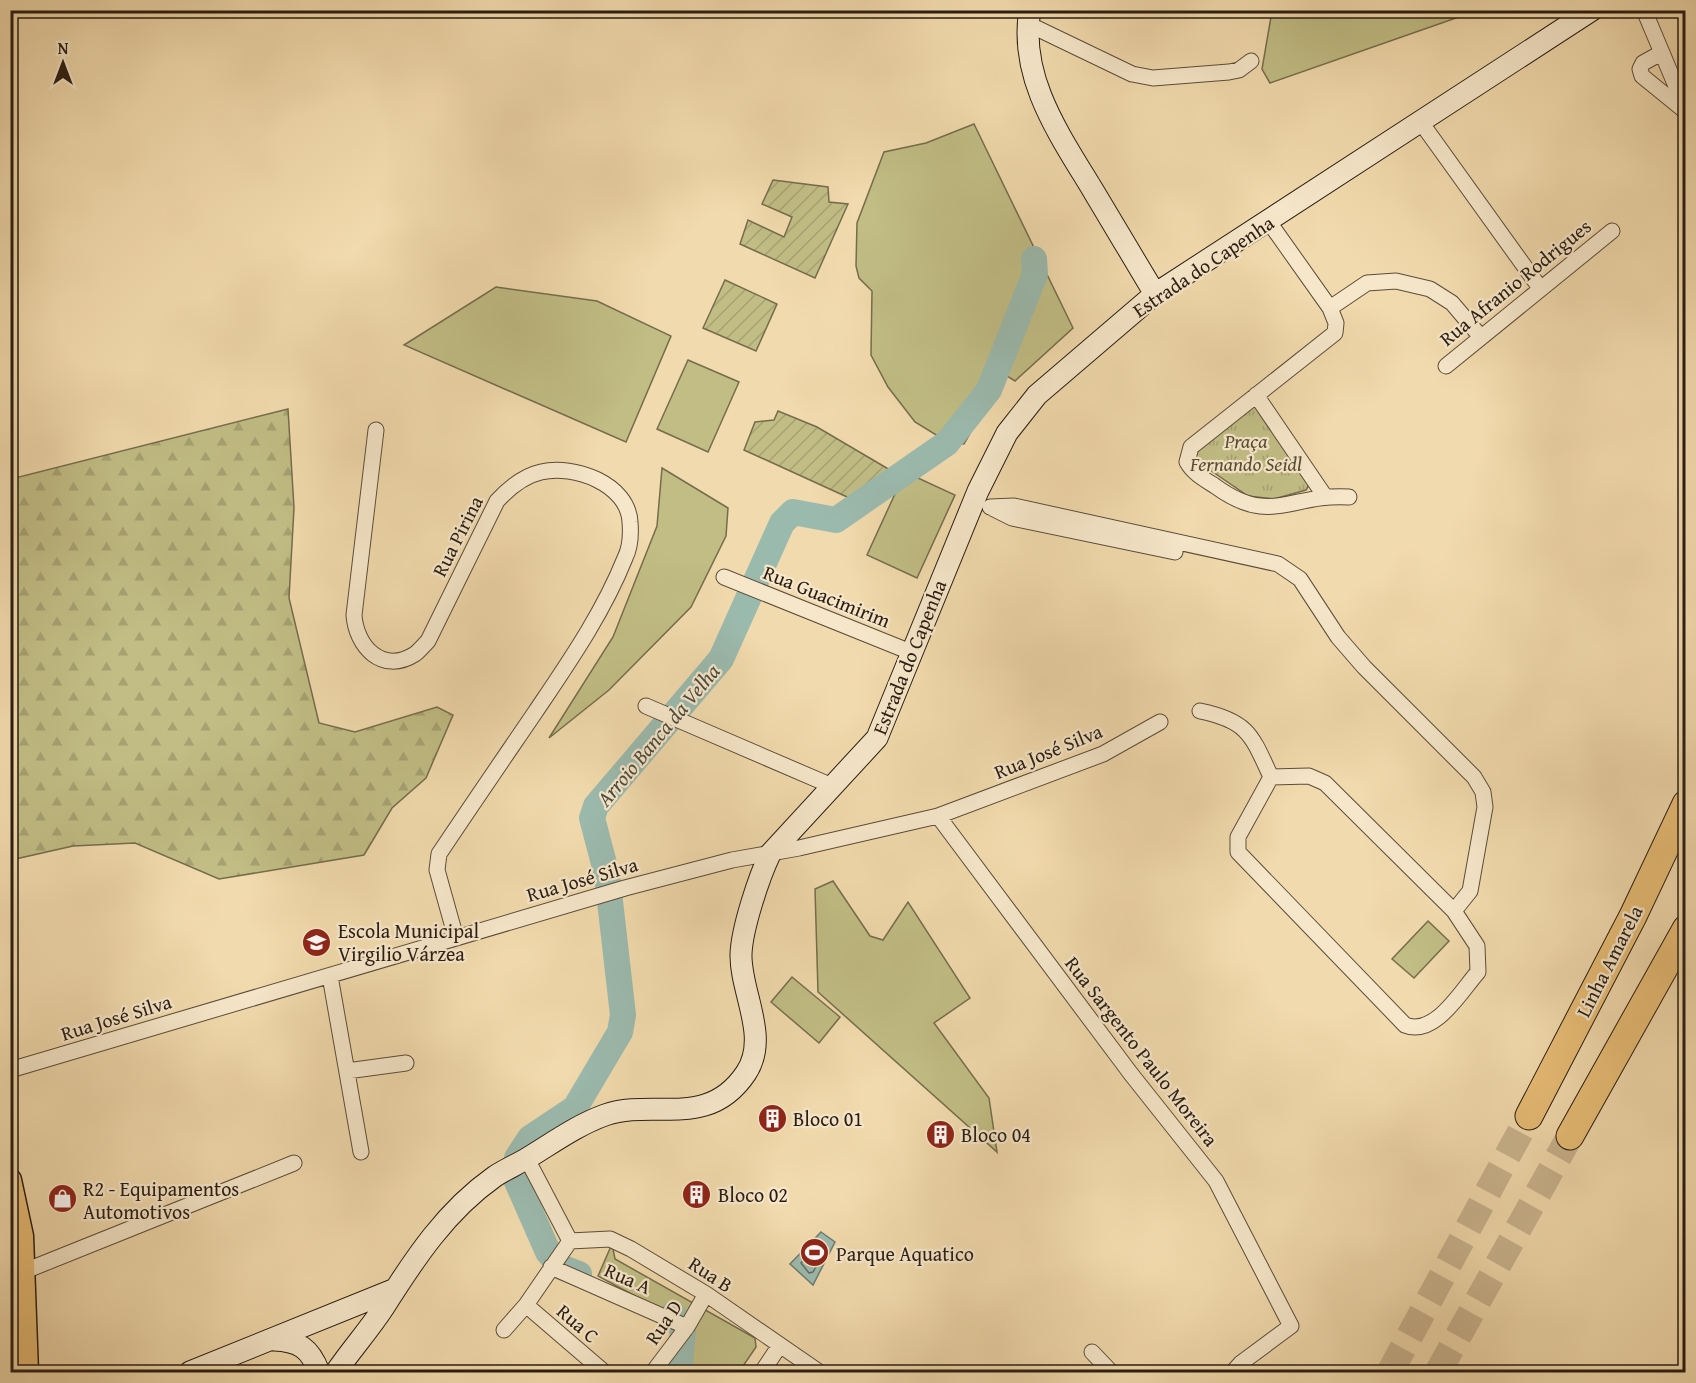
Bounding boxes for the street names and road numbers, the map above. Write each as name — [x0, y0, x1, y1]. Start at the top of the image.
street label: Estrada do Capenha — [1127, 208, 1280, 324]
street label: Rua Afranio Rodrigues — [1433, 212, 1597, 352]
street label: Rua Pirina — [424, 490, 490, 581]
street label: Rua Guacimirim — [759, 557, 896, 635]
street label: Estrada do Capenha — [865, 575, 954, 739]
street label: Rua José Silva — [990, 716, 1107, 786]
street label: Rua José Silva — [523, 849, 642, 909]
street label: Linha Amarela — [1568, 900, 1650, 1022]
street label: Rua Sargento Paulo Moreira — [1058, 950, 1226, 1153]
street label: Rua José Silva — [57, 986, 175, 1048]
street label: Rua B — [683, 1249, 739, 1299]
street label: Rua A — [600, 1255, 656, 1301]
street label: Rua D — [637, 1294, 689, 1350]
street label: Rua C — [551, 1297, 605, 1349]

